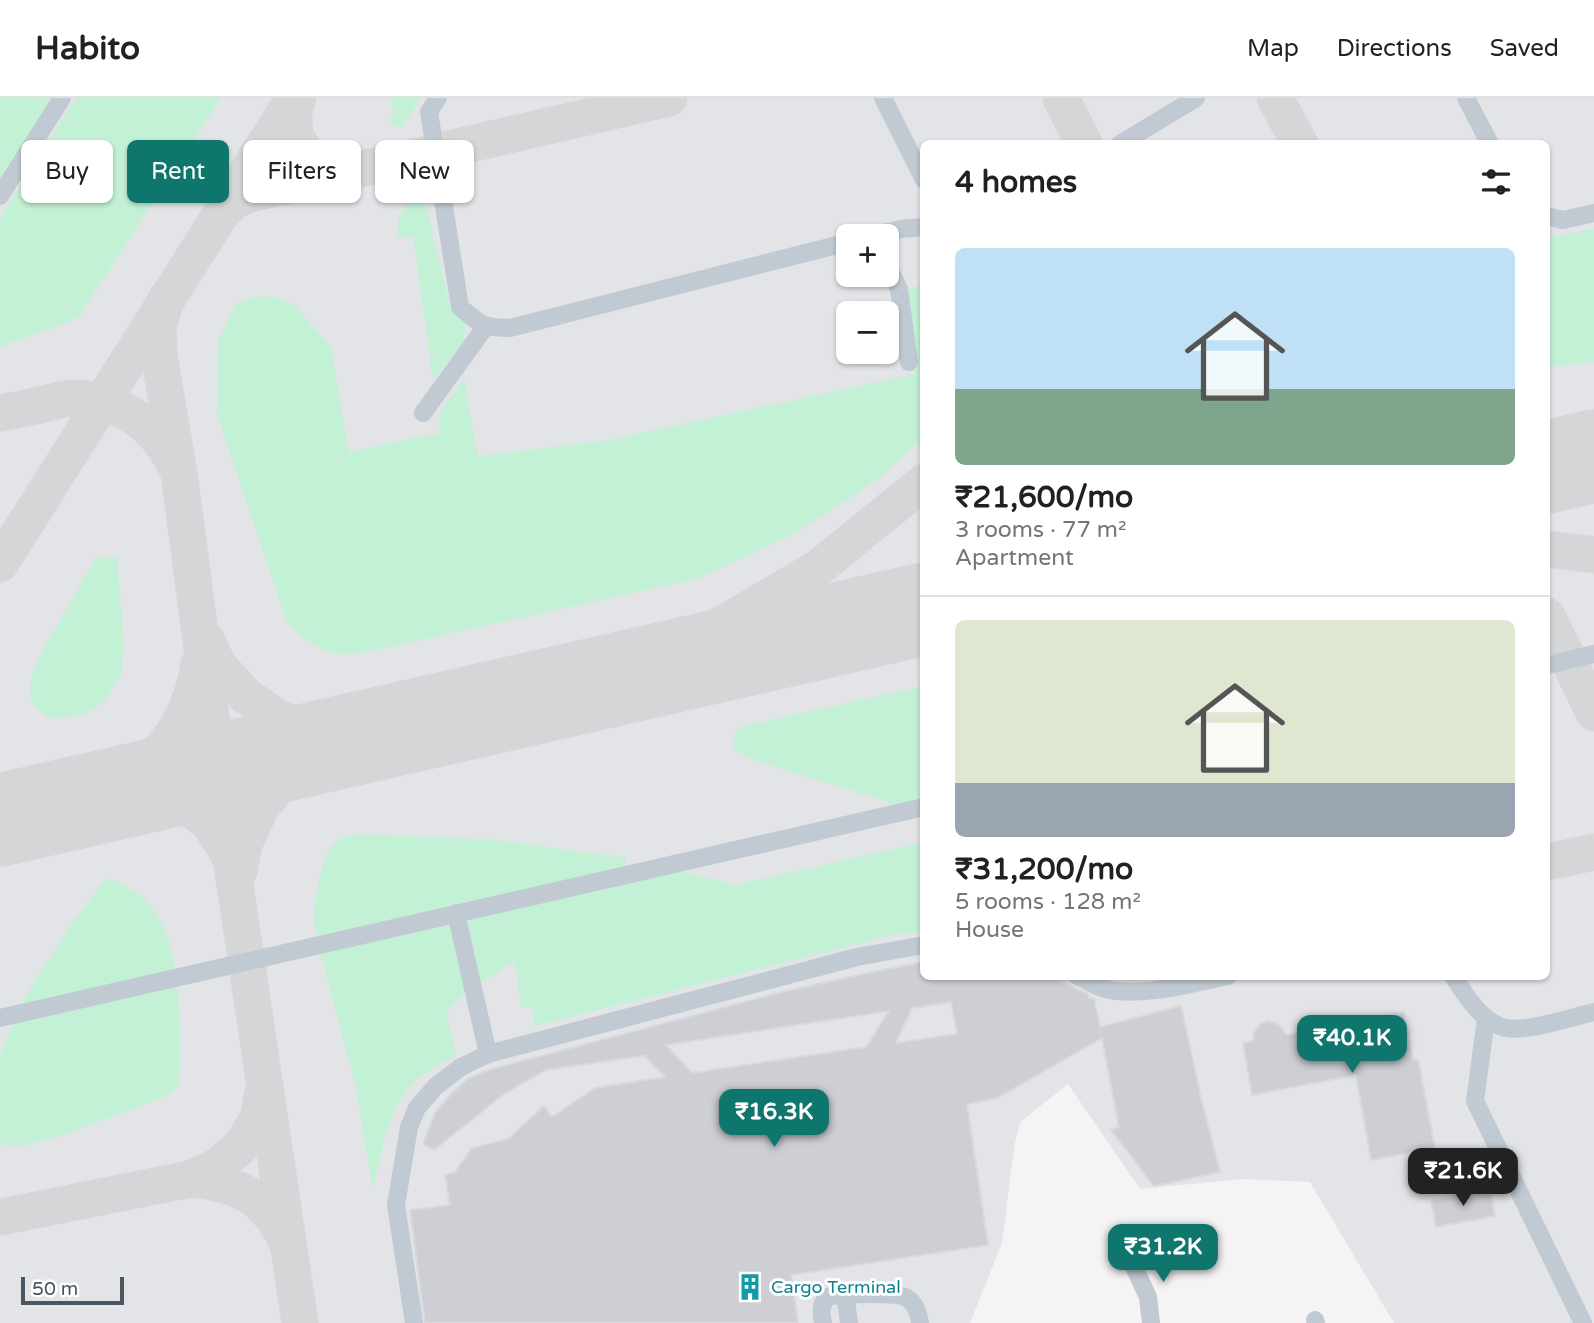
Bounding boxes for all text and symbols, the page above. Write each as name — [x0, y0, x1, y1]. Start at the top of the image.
text: Habito — [35, 29, 140, 68]
text: Map — [1247, 34, 1299, 63]
text: Directions — [1337, 34, 1452, 63]
text: Saved — [1490, 34, 1559, 63]
chip: Buy — [21, 140, 113, 203]
chip: Rent — [127, 140, 229, 203]
chip: Filters — [243, 140, 361, 203]
chip: New — [375, 140, 474, 203]
icon: filters — [1477, 163, 1515, 201]
text: 4 homes — [955, 164, 1077, 201]
map controls — [836, 224, 899, 364]
button: + — [836, 224, 899, 287]
icon: home — [1172, 293, 1298, 419]
button: − — [836, 301, 899, 364]
text: ₹21,600/mo — [955, 479, 1133, 516]
text: 3 rooms · 77 m² — [955, 516, 1126, 544]
text: Apartment — [955, 544, 1074, 572]
icon: home — [1172, 665, 1298, 791]
text: ₹31,200/mo — [955, 851, 1133, 888]
text: 5 rooms · 128 m² — [955, 888, 1141, 916]
text: House — [955, 916, 1024, 944]
pin: ₹40.1K — [1295, 1016, 1409, 1075]
text: ₹40.1K — [1313, 1024, 1391, 1052]
pin: ₹16.3K — [717, 1090, 831, 1149]
text: ₹16.3K — [735, 1098, 813, 1126]
pin: ₹21.6K — [1406, 1148, 1520, 1208]
text: ₹21.6K — [1424, 1157, 1502, 1185]
pin: ₹31.2K — [1106, 1224, 1220, 1284]
text: ₹31.2K — [1124, 1233, 1202, 1261]
building icon: Cargo Terminal — [735, 1272, 765, 1302]
scale bar — [21, 1274, 124, 1306]
place label: Cargo Terminal — [771, 1276, 901, 1298]
text: 50 m — [32, 1278, 78, 1300]

